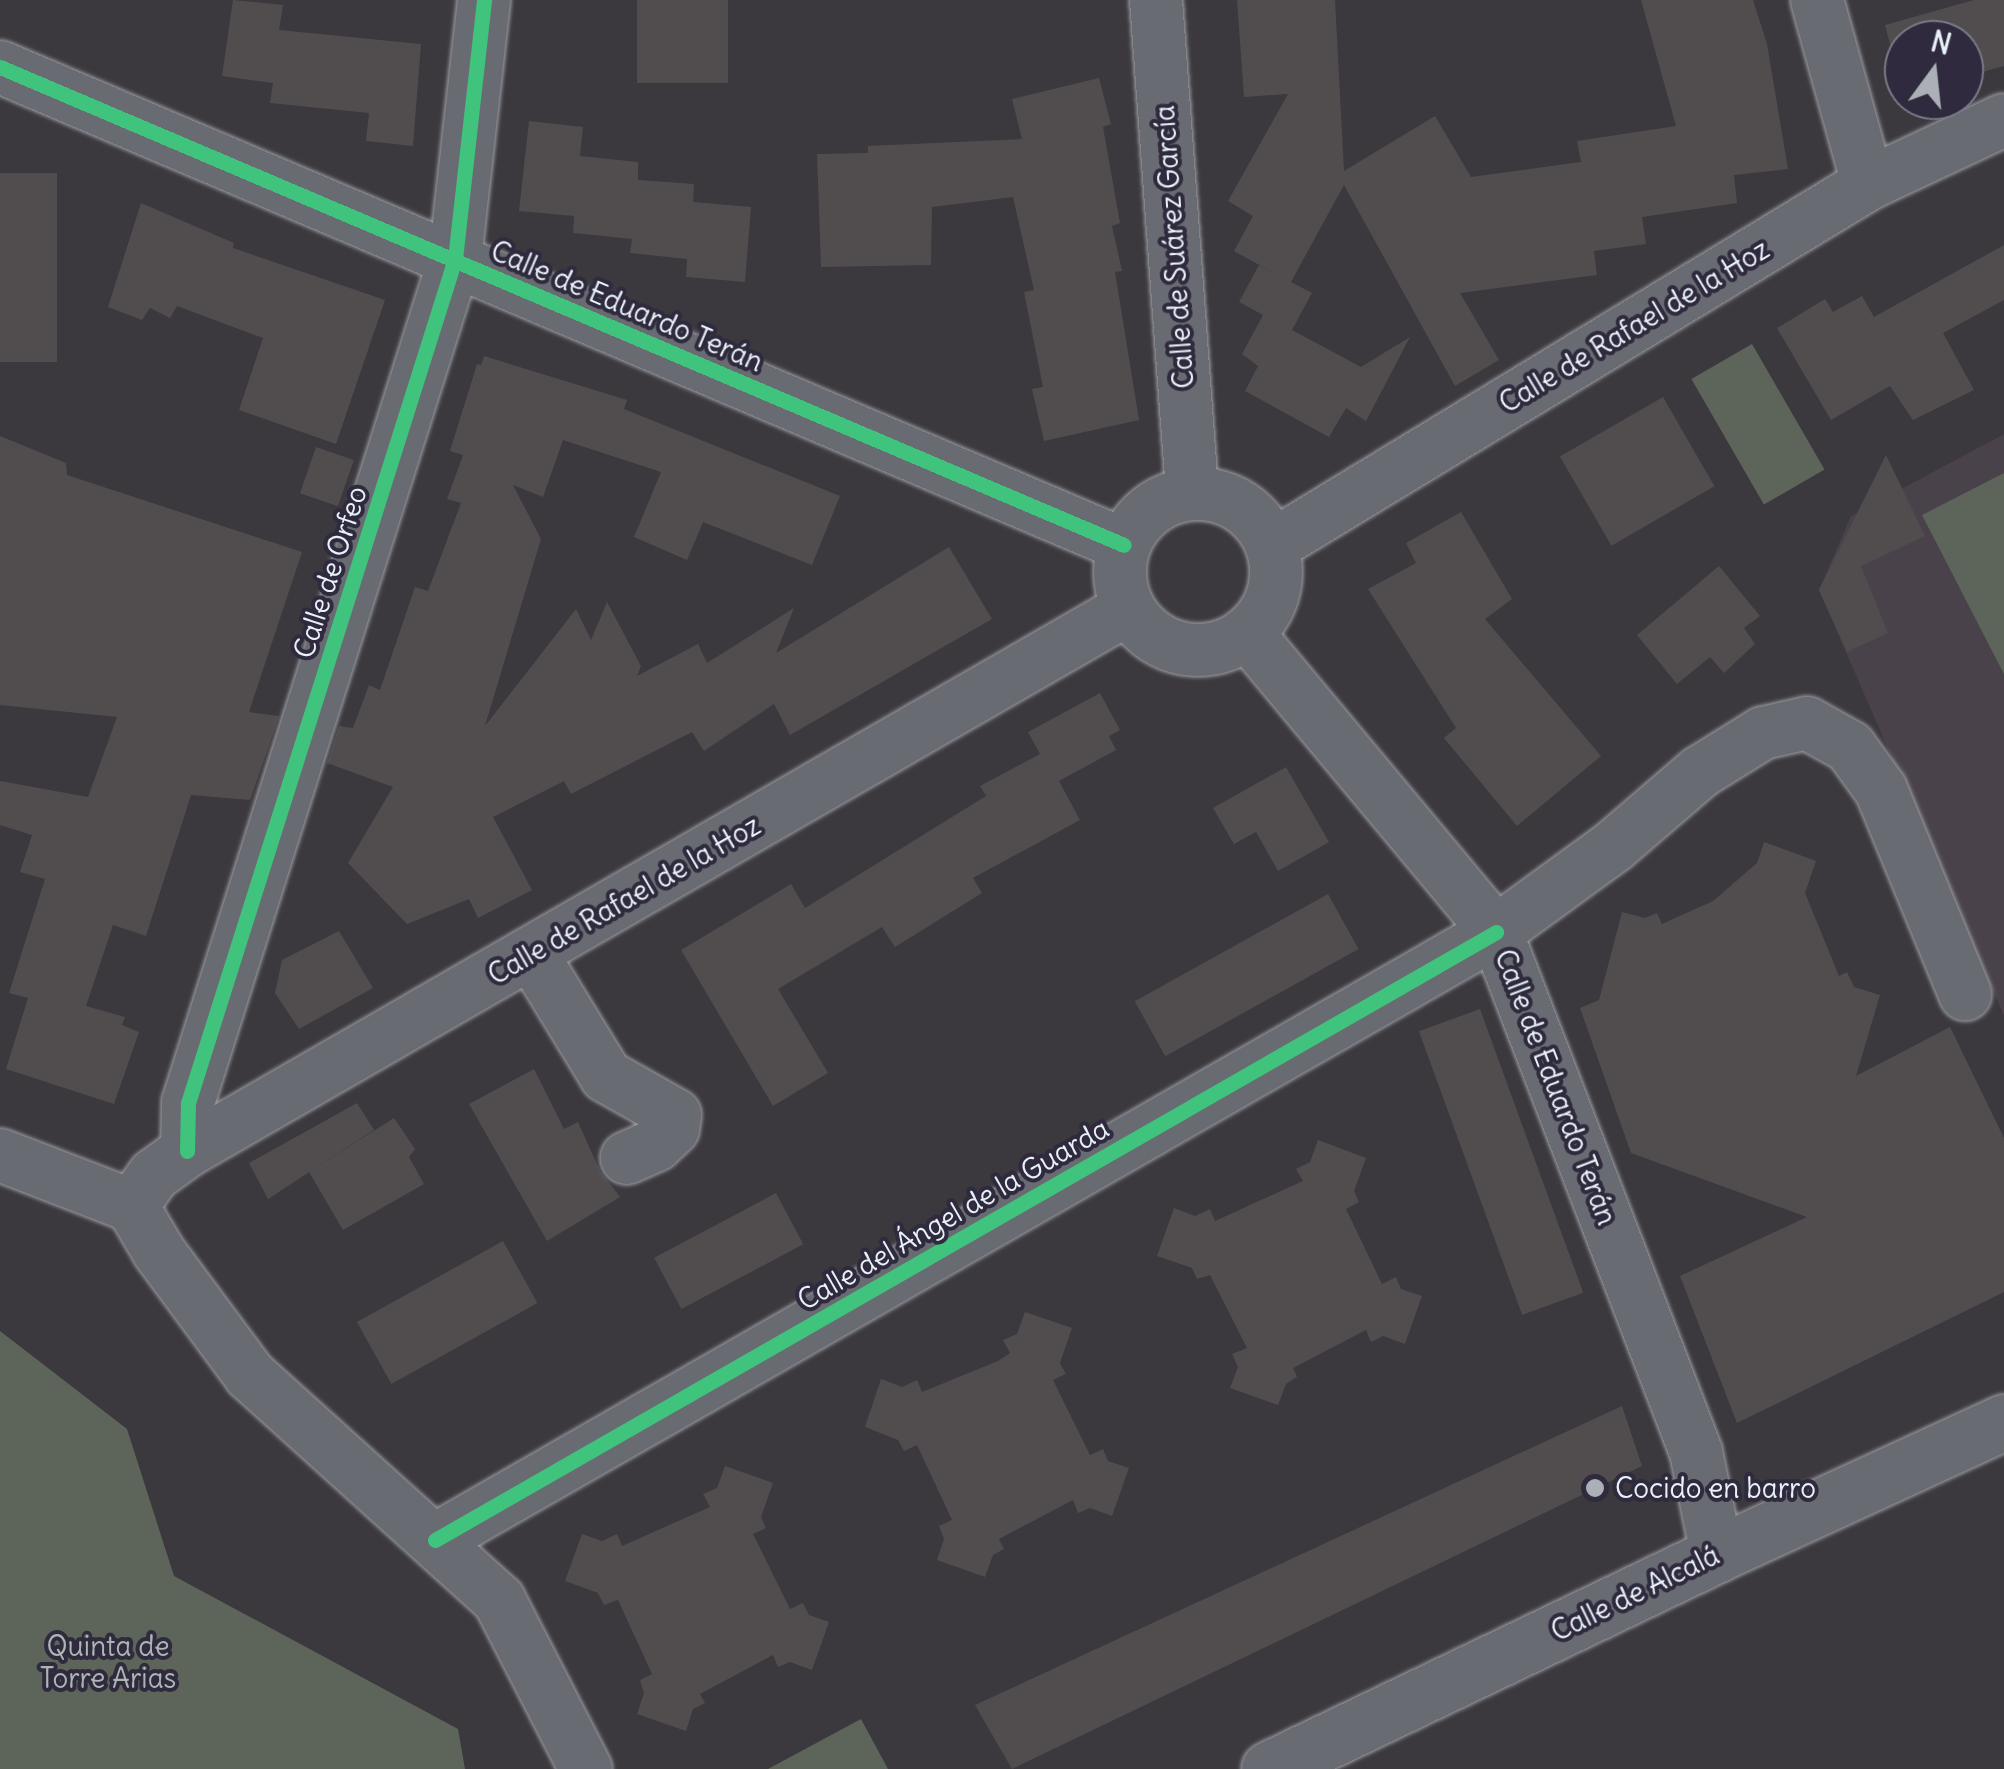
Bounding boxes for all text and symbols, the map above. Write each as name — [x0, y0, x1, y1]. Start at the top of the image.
north arrow — [1884, 20, 1984, 120]
text: N — [1927, 23, 1955, 63]
street label: Calle de Suárez García — [1147, 104, 1201, 390]
street label: Calle de Rafael de la Hoz — [1493, 232, 1775, 420]
street label: Calle de Eduardo Terán — [486, 233, 768, 379]
street label: Calle de Orfeo — [286, 482, 374, 662]
street label: Calle de Rafael de la Hoz — [482, 808, 766, 992]
street label: Calle de Eduardo Terán — [1488, 945, 1624, 1229]
street label: Calle del Ángel de la Guarda — [791, 1111, 1115, 1317]
place label: Cocido en barro — [1615, 1471, 1816, 1505]
marker: Cocido en barro — [1584, 1477, 1606, 1499]
street label: Calle de Alcalá — [1545, 1538, 1725, 1648]
park label: Quinta de Torre Arias — [40, 1629, 176, 1695]

